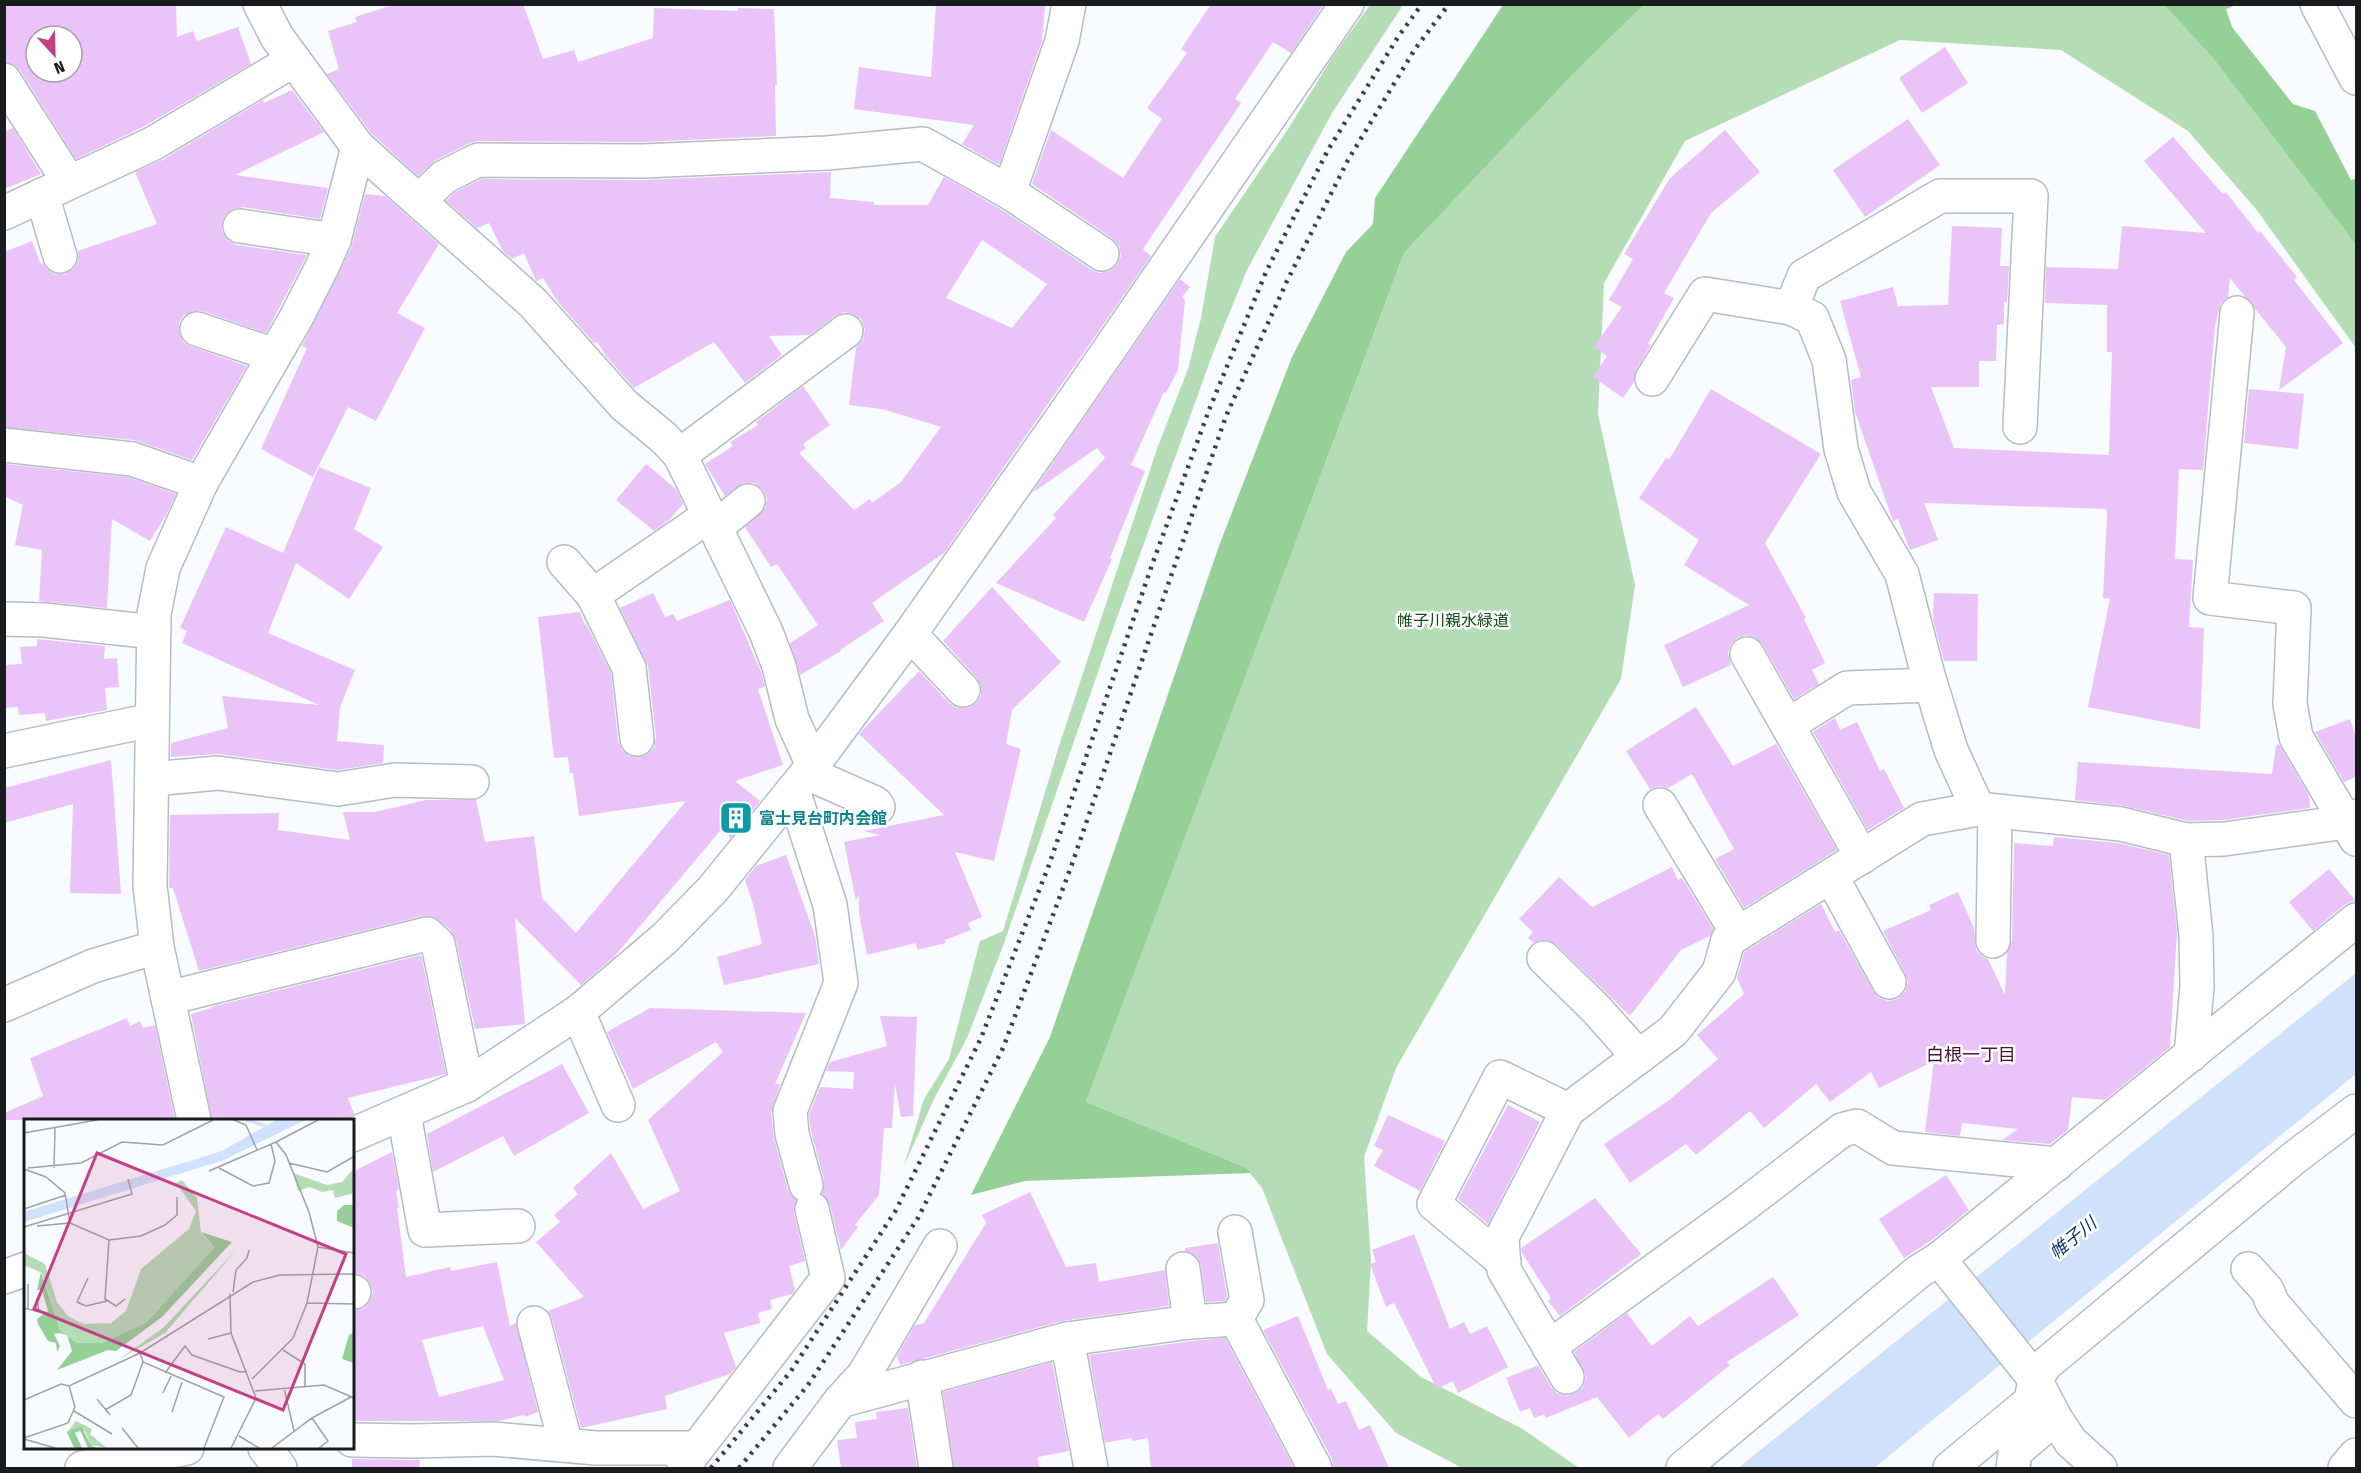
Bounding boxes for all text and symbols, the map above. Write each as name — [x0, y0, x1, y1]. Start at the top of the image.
north arrow — [24, 24, 84, 84]
text: N — [51, 57, 67, 78]
park label: 帷子川親水緑道 — [1397, 611, 1509, 630]
building icon: 富士見台町内会館 — [718, 800, 754, 836]
place label: 富士見台町内会館 — [759, 809, 887, 828]
district label: 白根一丁目 — [1926, 1044, 2016, 1066]
inset map — [24, 1119, 354, 1449]
water label: 帷子川 — [2045, 1211, 2102, 1264]

